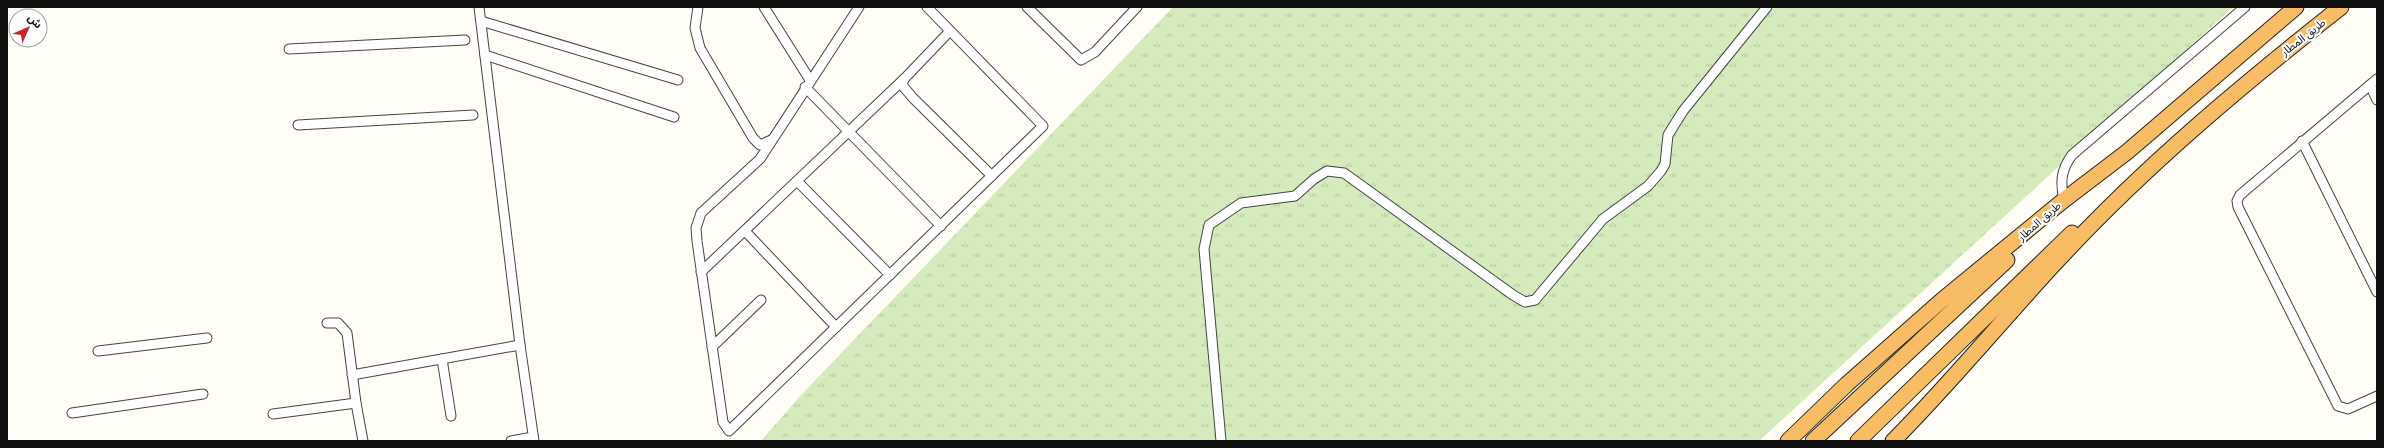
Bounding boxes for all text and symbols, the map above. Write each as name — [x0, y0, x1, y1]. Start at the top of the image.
north arrow — [8, 8, 48, 48]
text: ش — [25, 11, 45, 31]
street label: طريق المطار — [2277, 15, 2328, 60]
street label: طريق المطار — [2014, 198, 2064, 244]

